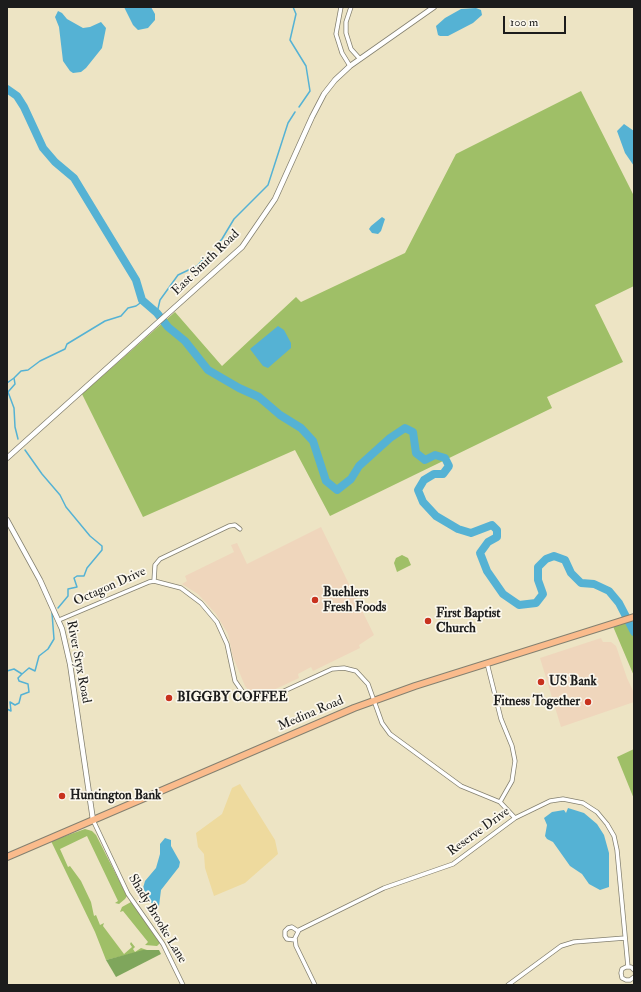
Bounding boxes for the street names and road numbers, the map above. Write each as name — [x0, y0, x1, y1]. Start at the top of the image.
street label: East Smith Road — [169, 227, 243, 299]
street label: Octagon Drive — [72, 564, 148, 610]
street label: River Styx Road — [62, 619, 94, 705]
street label: Medina Road — [276, 693, 346, 735]
street label: Reserve Drive — [445, 804, 513, 860]
street label: Shady Brooke Lane — [124, 872, 190, 966]

